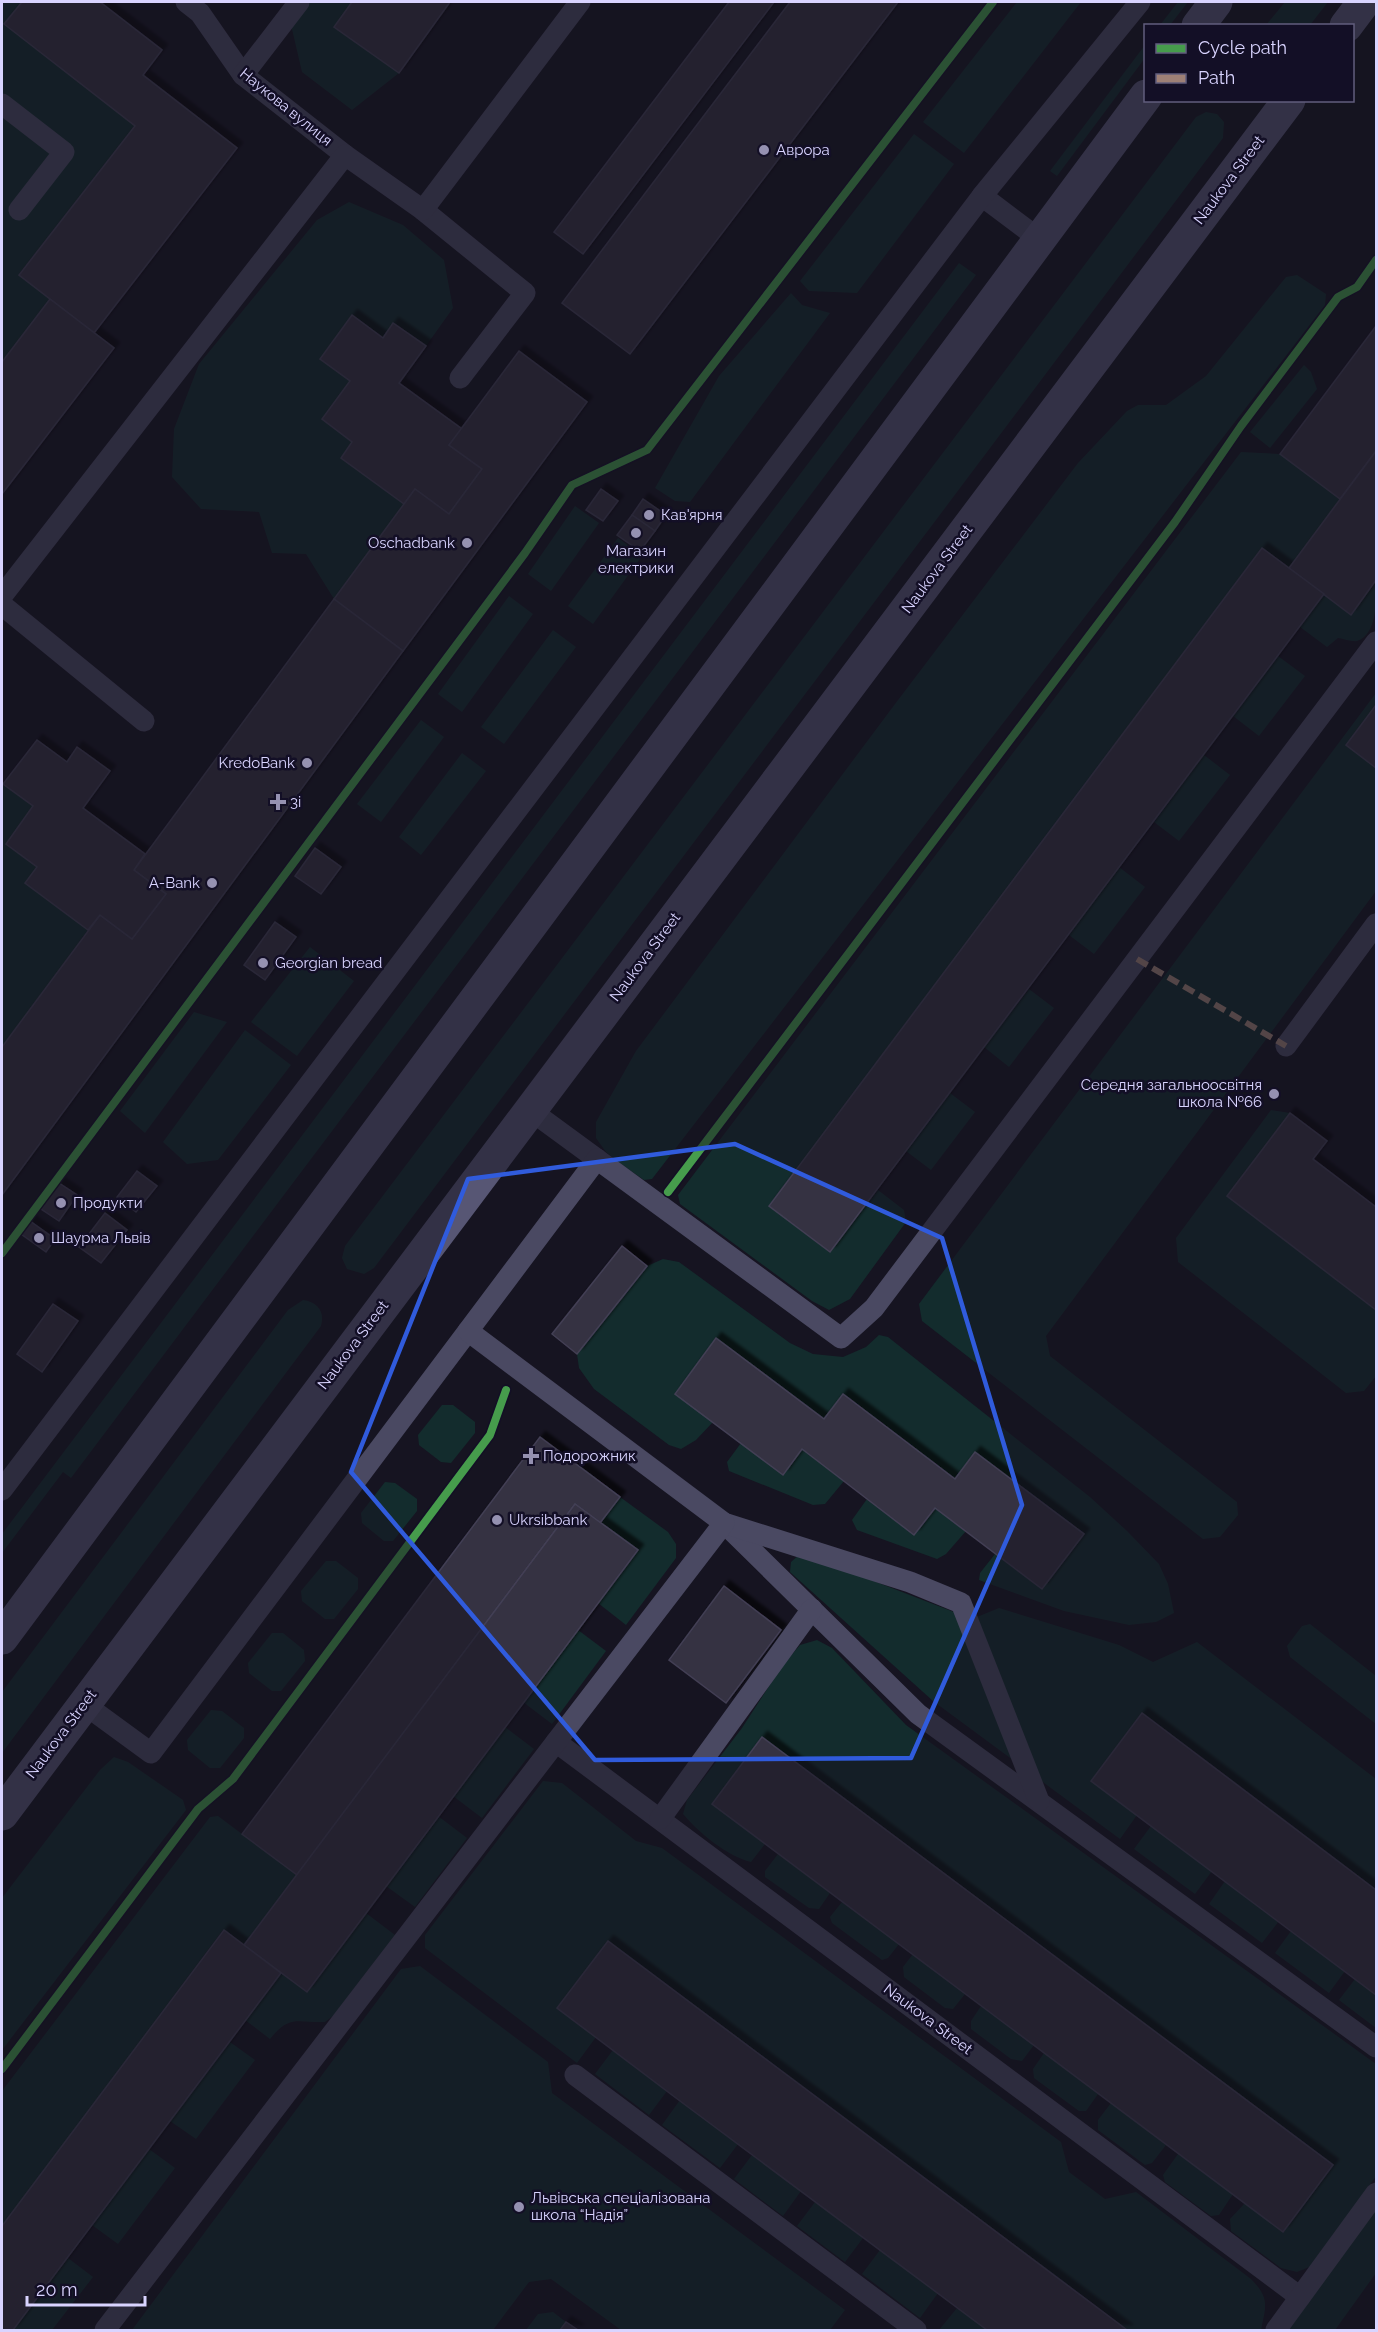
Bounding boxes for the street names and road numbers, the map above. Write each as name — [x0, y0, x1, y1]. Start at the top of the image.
street label: Наукова вулиця — [236, 64, 336, 150]
street label: Naukova Street — [1190, 132, 1268, 228]
street label: Naukova Street — [898, 521, 976, 617]
street label: Naukova Street — [606, 909, 684, 1005]
street label: Naukova Street — [314, 1297, 392, 1393]
street label: Naukova Street — [22, 1686, 100, 1782]
street label: Naukova Street — [880, 1980, 976, 2058]

